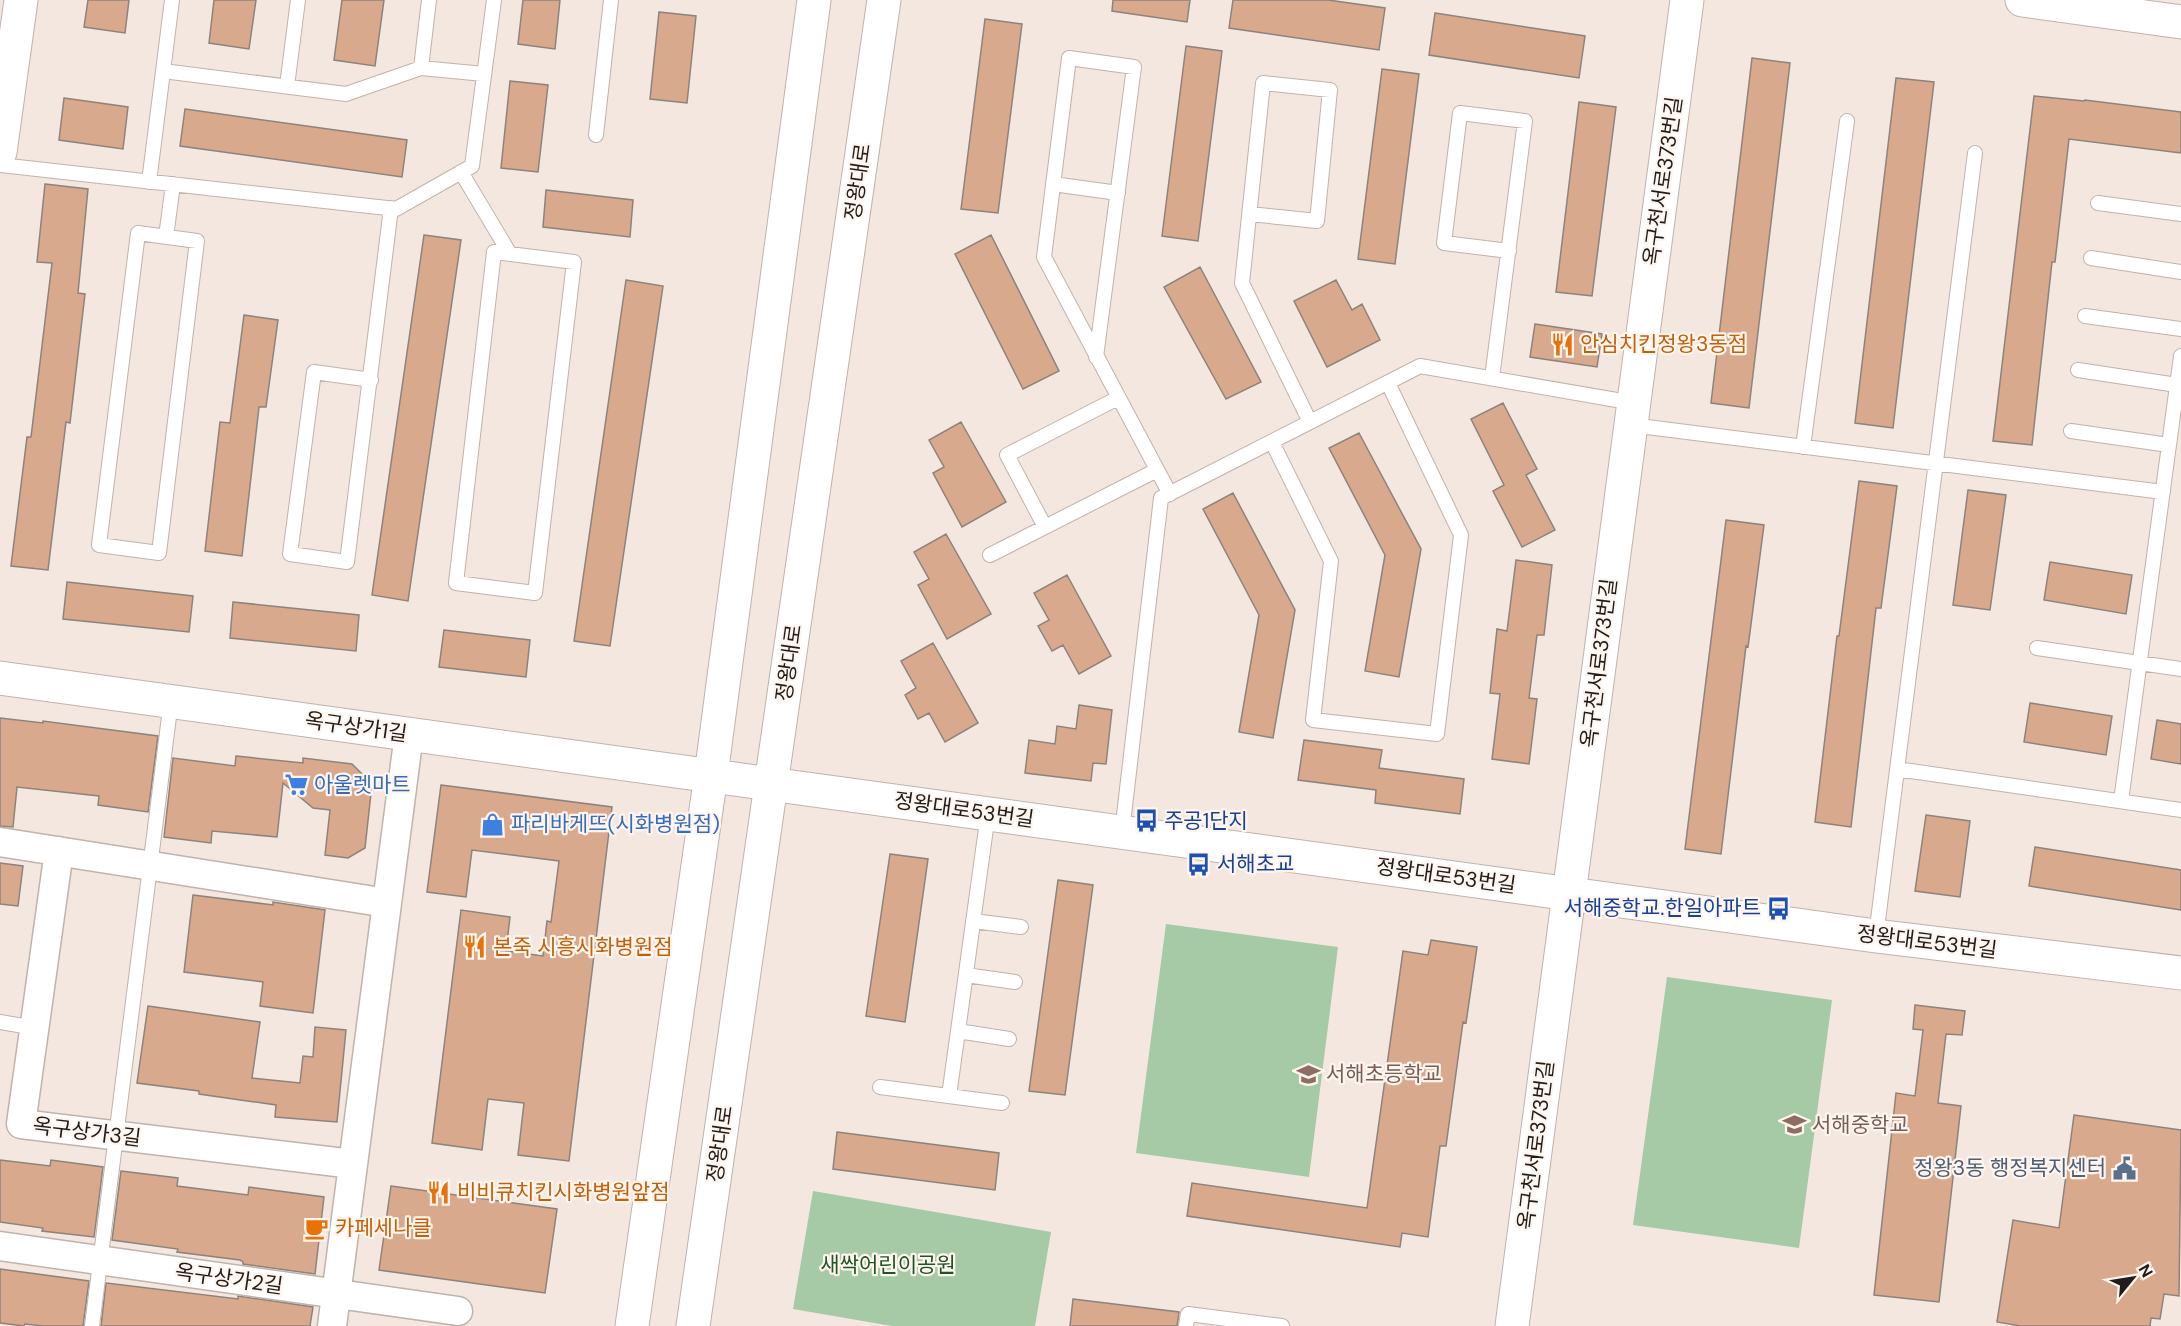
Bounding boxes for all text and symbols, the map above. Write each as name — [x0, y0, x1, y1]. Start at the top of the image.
street label: 옥구천서로373번길 — [1637, 95, 1689, 267]
street label: 정왕대로 — [839, 142, 877, 222]
place label: 안심치킨정왕3동점 — [1580, 330, 1747, 358]
restaurant icon: 안심치킨정왕3동점 — [1549, 331, 1575, 357]
street label: 옥구천서로373번길 — [1575, 577, 1623, 749]
street label: 정왕대로 — [770, 623, 808, 703]
street label: 옥구상가1길 — [303, 706, 409, 748]
place label: 아울렛마트 — [314, 771, 411, 799]
supermarket icon: 아울렛마트 — [283, 772, 309, 798]
street label: 정왕대로53번길 — [892, 786, 1036, 834]
place label: 주공1단지 — [1164, 807, 1248, 835]
bus stop icon: 주공1단지 — [1133, 808, 1159, 834]
place label: 파리바게뜨(시화병원점) — [511, 810, 720, 838]
shop icon: 파리바게뜨(시화병원점) — [480, 811, 506, 837]
place label: 서해초교 — [1217, 850, 1294, 878]
bus stop icon: 서해초교 — [1186, 851, 1212, 877]
street label: 정왕대로53번길 — [1374, 852, 1518, 900]
place label: 서해중학교.한일아파트 — [1564, 894, 1761, 922]
bus stop icon: 서해중학교.한일아파트 — [1766, 895, 1792, 921]
street label: 정왕대로53번길 — [1855, 920, 1999, 964]
place label: 본죽 시흥시화병원점 — [493, 933, 672, 961]
restaurant icon: 본죽 시흥시화병원점 — [462, 934, 488, 960]
street label: 옥구천서로373번길 — [1512, 1059, 1560, 1231]
place label: 서해초등학교 — [1326, 1060, 1442, 1088]
school or university icon: 서해초등학교 — [1295, 1061, 1321, 1087]
street label: 정왕대로 — [701, 1104, 739, 1184]
street label: 옥구상가3길 — [31, 1111, 143, 1153]
place label: 서해중학교 — [1812, 1111, 1909, 1139]
school or university icon: 서해중학교 — [1781, 1112, 1807, 1138]
place label: 정왕3동 행정복지센터 — [1914, 1154, 2106, 1182]
public building icon: 정왕3동 행정복지센터 — [2111, 1155, 2137, 1181]
place label: 비비큐치킨시화병원앞점 — [457, 1178, 670, 1206]
restaurant icon: 비비큐치킨시화병원앞점 — [426, 1179, 452, 1205]
place label: 카페세나클 — [335, 1214, 432, 1242]
cafe icon: 카페세나클 — [304, 1215, 330, 1241]
north arrow — [2103, 1248, 2163, 1308]
park label: 새싹어린이공원 — [820, 1251, 956, 1279]
street label: 옥구상가2길 — [173, 1258, 285, 1300]
text: N — [2134, 1260, 2158, 1281]

